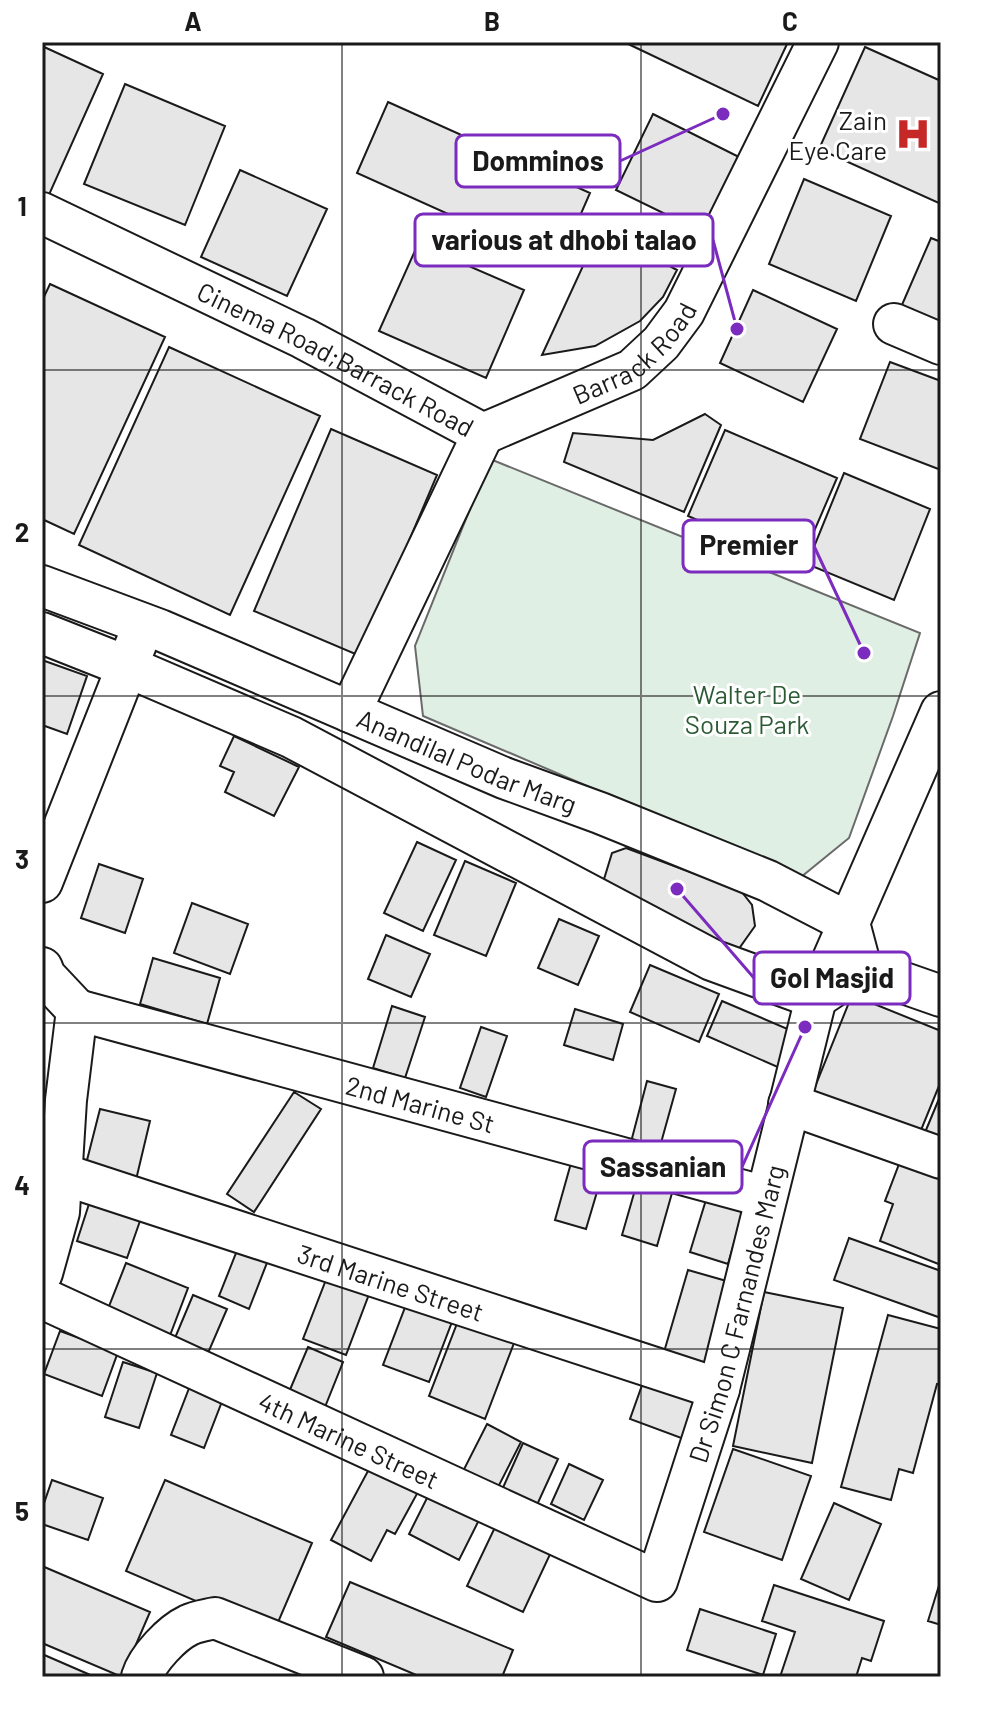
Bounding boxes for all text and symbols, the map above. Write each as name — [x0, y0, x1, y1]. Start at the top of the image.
text: A — [184, 5, 202, 36]
text: B — [484, 5, 500, 36]
text: C — [782, 5, 798, 36]
place label: Zain Eye Care — [789, 104, 887, 165]
hospital icon: Zain Eye Care — [894, 115, 932, 153]
callout: Domminos — [456, 135, 620, 187]
text: Domminos — [472, 143, 604, 177]
text: 1 — [17, 190, 27, 221]
callout: various at dhobi talao — [415, 214, 713, 266]
text: various at dhobi talao — [431, 222, 697, 256]
street label: Cinema Road;Barrack Road — [193, 274, 480, 442]
street label: Barrack Road — [567, 297, 702, 409]
text: 2 — [15, 516, 29, 547]
callout: Premier — [683, 520, 814, 572]
text: Premier — [700, 527, 799, 561]
park label: Walter De Souza Park — [685, 678, 809, 739]
street label: Anandilal Podar Marg — [353, 701, 581, 819]
text: 3 — [15, 843, 29, 874]
callout: Gol Masjid — [754, 952, 910, 1004]
text: Gol Masjid — [770, 960, 894, 994]
street label: 2nd Marine St — [343, 1068, 498, 1138]
callout: Sassanian — [584, 1141, 742, 1193]
text: Sassanian — [600, 1149, 726, 1183]
street label: Dr Simon C Farnandes Marg — [681, 1161, 790, 1466]
text: 4 — [14, 1169, 30, 1200]
street label: 3rd Marine Street — [294, 1237, 488, 1327]
street label: 4th Marine Street — [254, 1384, 444, 1494]
text: 5 — [15, 1495, 29, 1526]

